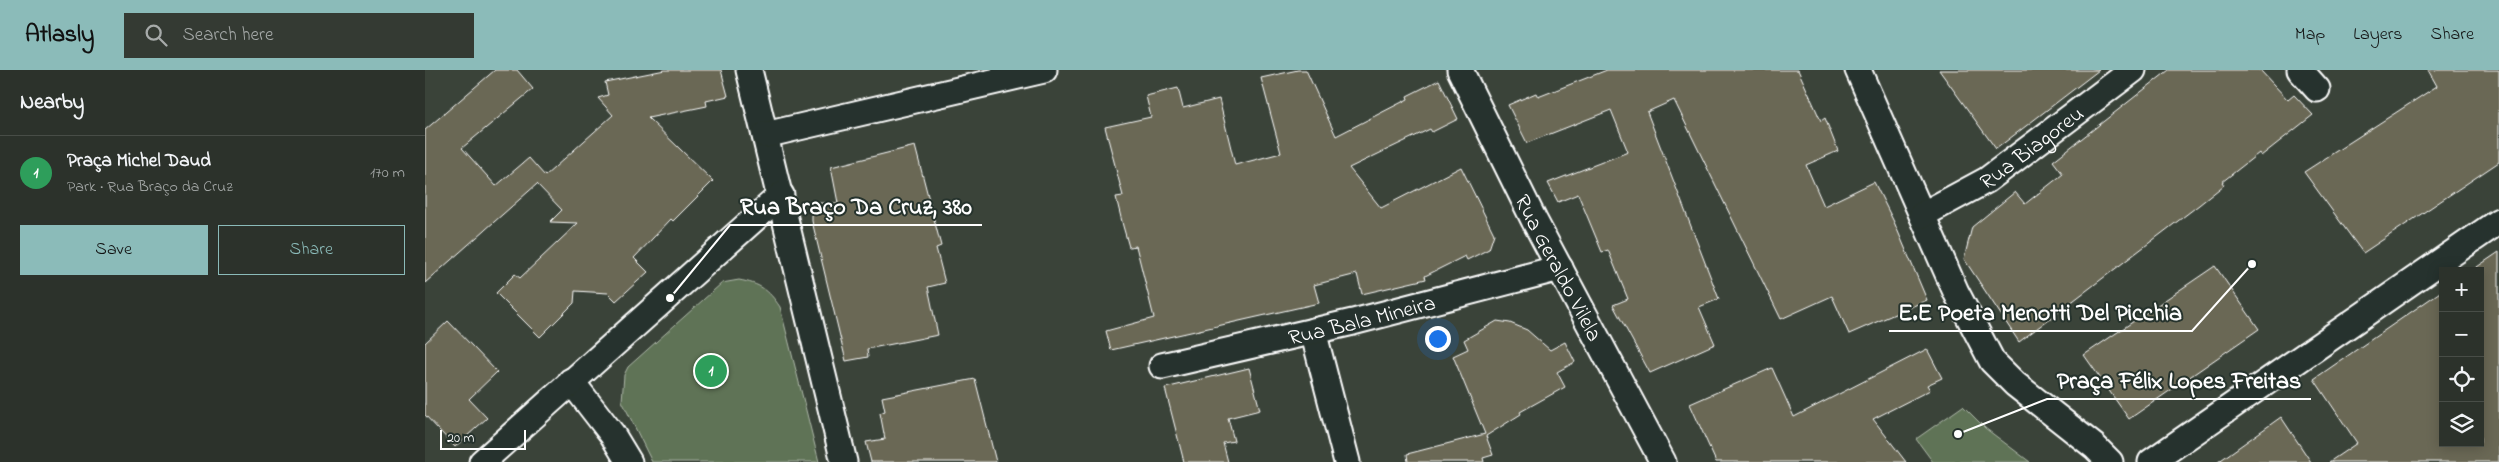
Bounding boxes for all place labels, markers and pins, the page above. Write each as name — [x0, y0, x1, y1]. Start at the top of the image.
callout: Rua Braço Da Cruz, 380 — [730, 186, 982, 225]
callout: E.E Poeta Menotti Del Picchia — [1889, 292, 2192, 331]
pin: 1 — [695, 352, 727, 390]
callout: Praça Félix Lopes Freitas — [2047, 360, 2311, 399]

